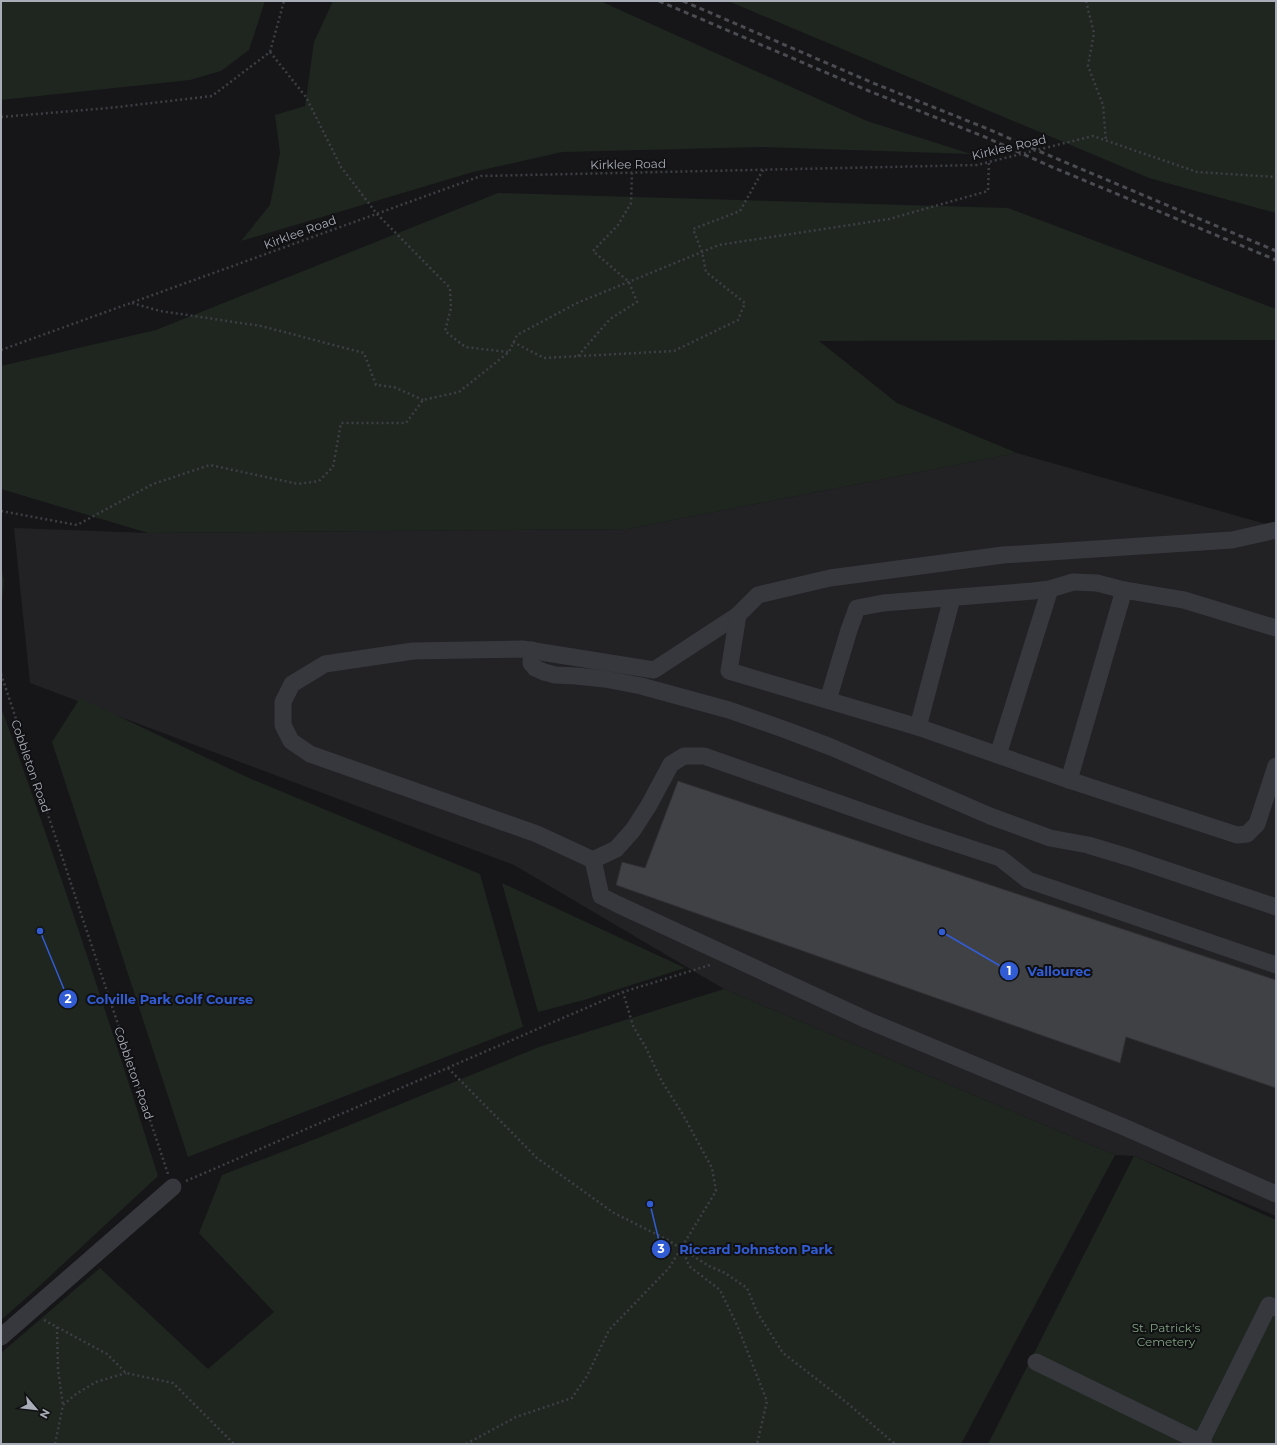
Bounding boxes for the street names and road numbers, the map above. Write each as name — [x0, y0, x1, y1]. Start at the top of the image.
street label: Kirklee Road — [970, 131, 1048, 163]
street label: Kirklee Road — [590, 156, 666, 172]
street label: Kirklee Road — [262, 212, 338, 252]
street label: Cobbleton Road — [8, 718, 54, 814]
street label: Cobbleton Road — [111, 1025, 157, 1121]

